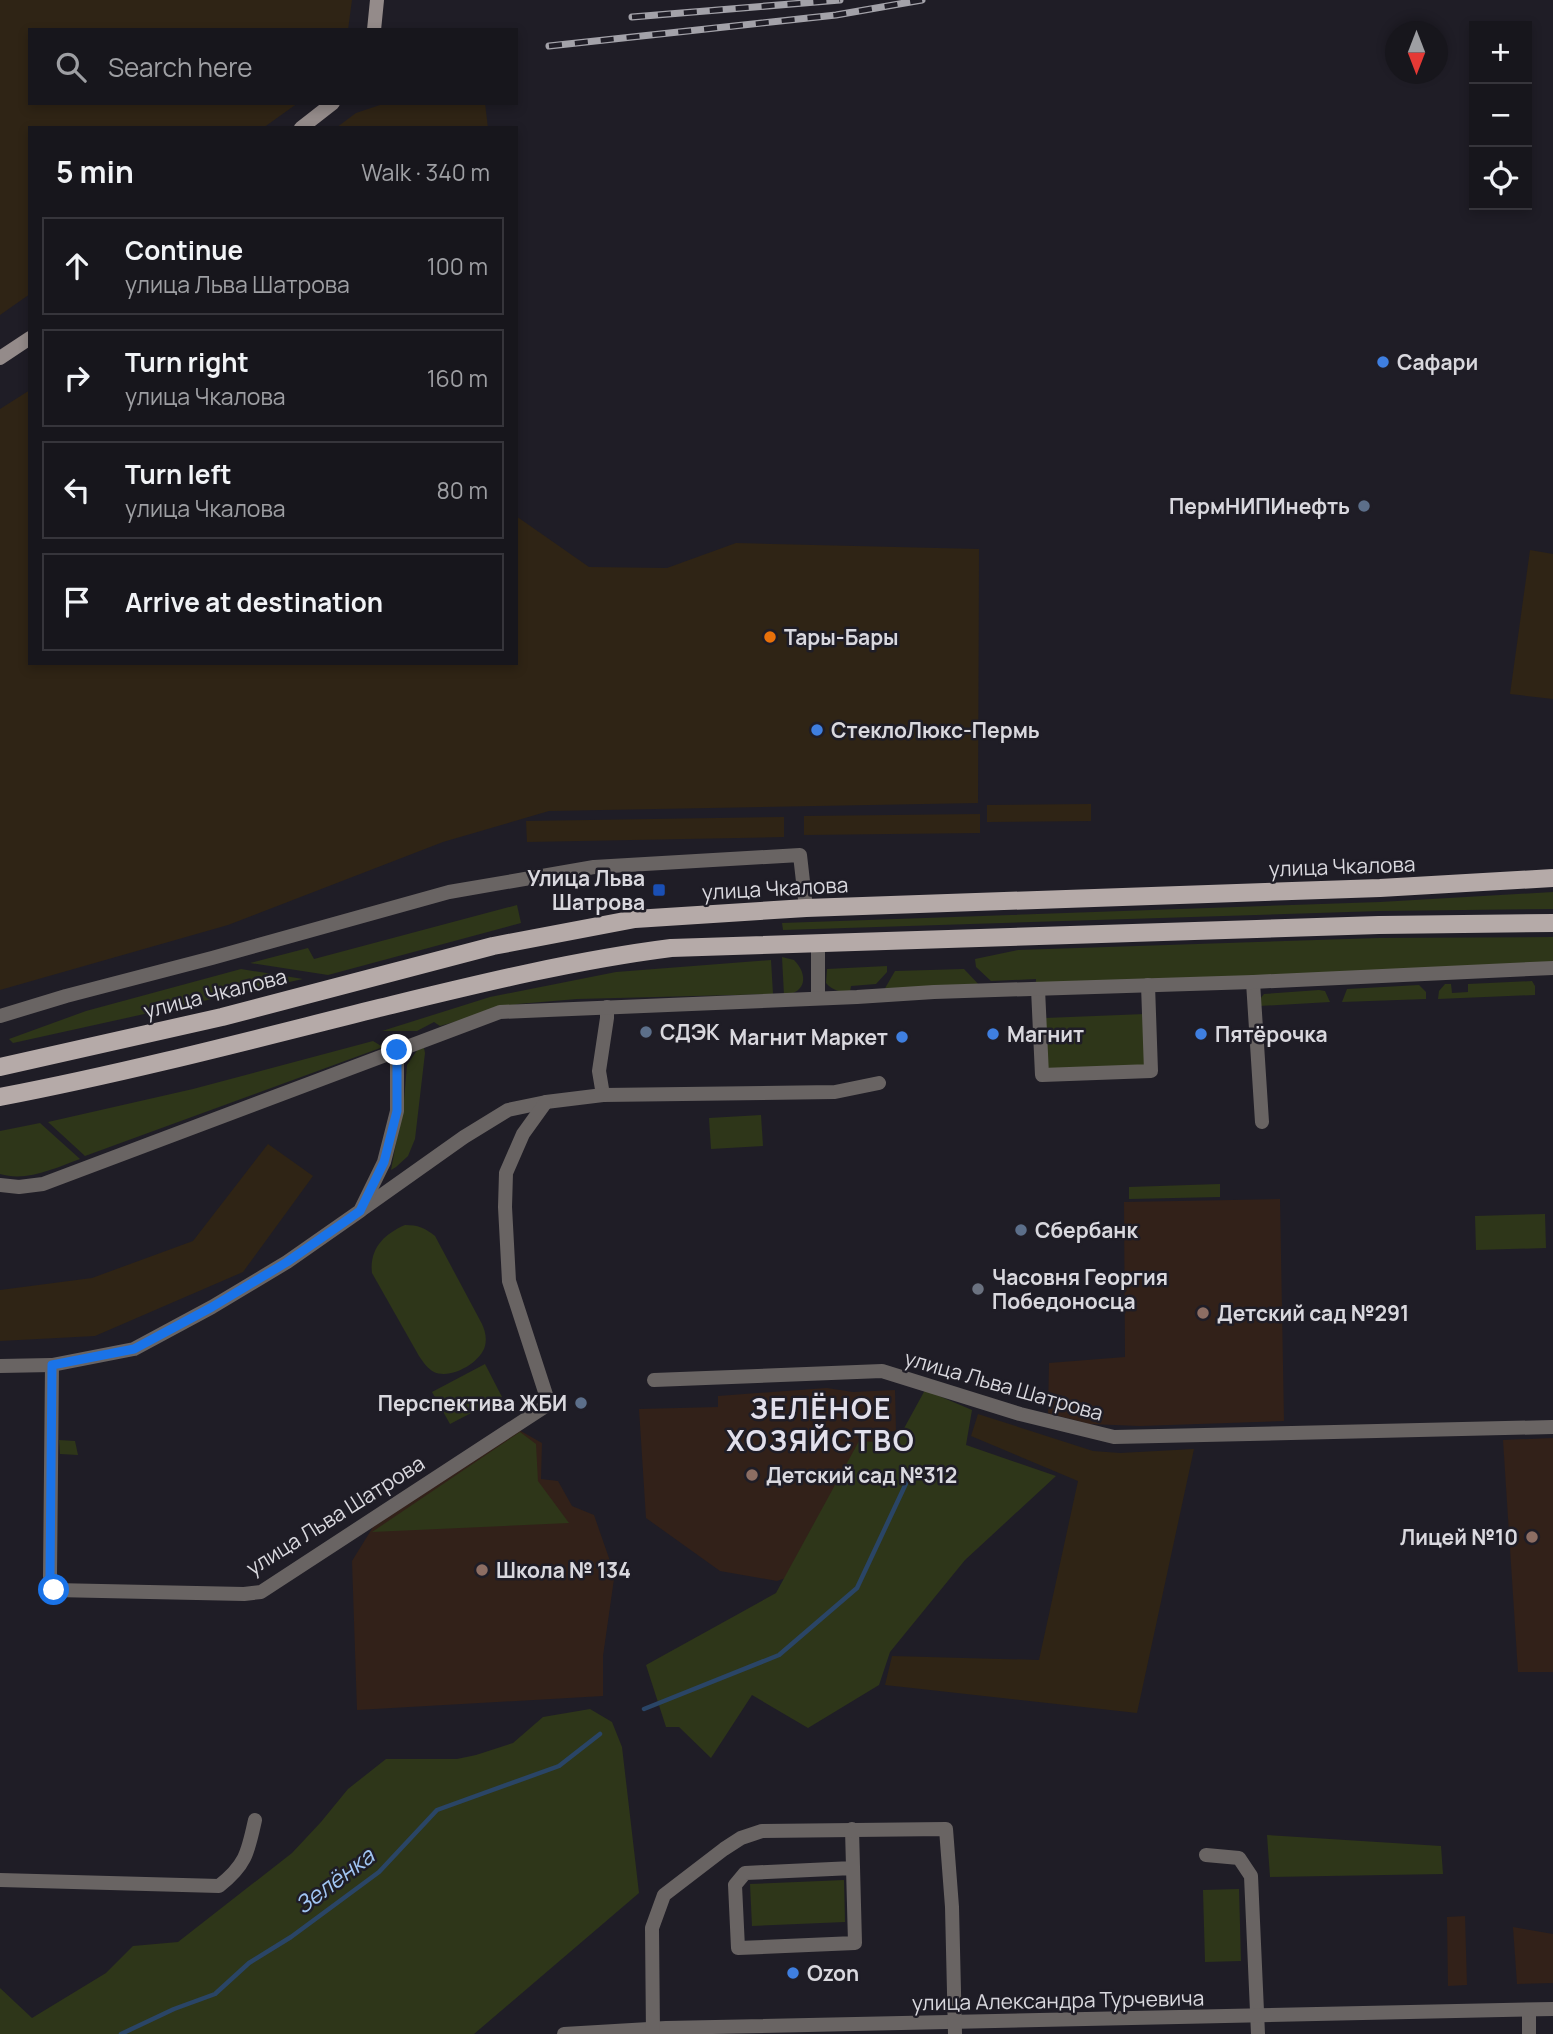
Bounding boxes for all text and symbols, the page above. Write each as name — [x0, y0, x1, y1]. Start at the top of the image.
north arrow — [1385, 21, 1448, 84]
map controls — [1469, 21, 1532, 210]
button: + — [1469, 21, 1532, 84]
search box — [28, 28, 518, 105]
icon: search — [52, 48, 90, 86]
text: Search here — [108, 49, 253, 85]
button: − — [1469, 84, 1532, 147]
button: locate — [1469, 147, 1532, 210]
text: 5 min — [56, 151, 134, 192]
text: Walk · 340 m — [361, 156, 490, 188]
text: Continue — [125, 232, 243, 268]
icon: ahead — [58, 247, 96, 285]
text: 100 m — [427, 250, 488, 282]
text: улица Льва Шатрова — [125, 268, 350, 300]
text: Turn right — [125, 344, 249, 380]
place label: Сафари — [1397, 348, 1478, 376]
marker: Сафари — [1375, 354, 1391, 370]
icon: right — [58, 359, 96, 397]
text: 160 m — [427, 362, 488, 394]
text: улица Чкалова — [125, 380, 286, 412]
text: Turn left — [125, 456, 232, 492]
icon: left — [58, 471, 96, 509]
text: 80 m — [437, 474, 488, 506]
text: улица Чкалова — [125, 492, 286, 524]
place label: ПермНИПИнефть — [1169, 492, 1350, 520]
marker: ПермНИПИнефть — [1356, 498, 1372, 514]
icon: arrive — [58, 583, 96, 621]
text: Arrive at destination — [125, 584, 383, 620]
place label: Тары-Бары — [784, 623, 899, 651]
marker: Тары-Бары — [762, 629, 778, 645]
place label: СтеклоЛюкс-Пермь — [831, 716, 1040, 744]
marker: СтеклоЛюкс-Пермь — [809, 722, 825, 738]
street label: улица Чкалова — [1268, 849, 1416, 883]
place label: Улица Льва Шатрова — [527, 864, 645, 916]
street label: улица Чкалова — [701, 870, 849, 906]
marker: Улица Льва Шатрова — [651, 882, 667, 898]
street label: улица Чкалова — [140, 962, 290, 1024]
place label: СДЭК — [660, 1018, 720, 1046]
place label: Магнит — [1007, 1020, 1084, 1048]
place label: Пятёрочка — [1215, 1020, 1328, 1048]
place label: Магнит Маркет — [729, 1023, 888, 1051]
marker: СДЭК — [638, 1024, 654, 1040]
marker: Магнит — [985, 1026, 1001, 1042]
marker: Пятёрочка — [1193, 1026, 1209, 1042]
marker: Магнит Маркет — [894, 1029, 910, 1045]
route end — [381, 1034, 412, 1065]
place label: Сбербанк — [1035, 1216, 1138, 1244]
marker: Сбербанк — [1013, 1222, 1029, 1238]
place label: Часовня Георгия Победоносца — [992, 1263, 1168, 1315]
marker: Часовня Георгия Победоносца — [970, 1281, 986, 1297]
place label: Детский сад №291 — [1217, 1299, 1409, 1327]
marker: Детский сад №291 — [1195, 1305, 1211, 1321]
street label: улица Льва Шатрова — [901, 1343, 1107, 1427]
place label: Перспектива ЖБИ — [378, 1389, 567, 1417]
district label: ЗЕЛЁНОЕ ХОЗЯЙСТВО — [726, 1389, 916, 1459]
marker: Перспектива ЖБИ — [573, 1395, 589, 1411]
street label: улица Льва Шатрова — [241, 1449, 429, 1581]
place label: Детский сад №312 — [766, 1461, 957, 1489]
marker: Детский сад №312 — [744, 1467, 760, 1483]
place label: Лицей №10 — [1400, 1523, 1518, 1551]
marker: Лицей №10 — [1524, 1529, 1540, 1545]
place label: Школа № 134 — [496, 1556, 631, 1584]
marker: Школа № 134 — [474, 1562, 490, 1578]
route start — [38, 1574, 69, 1605]
water label: Зелёнка — [288, 1839, 381, 1920]
place label: Ozon — [807, 1959, 859, 1987]
marker: Ozon — [785, 1965, 801, 1981]
street label: улица Александра Турчевича — [912, 1983, 1204, 2017]

